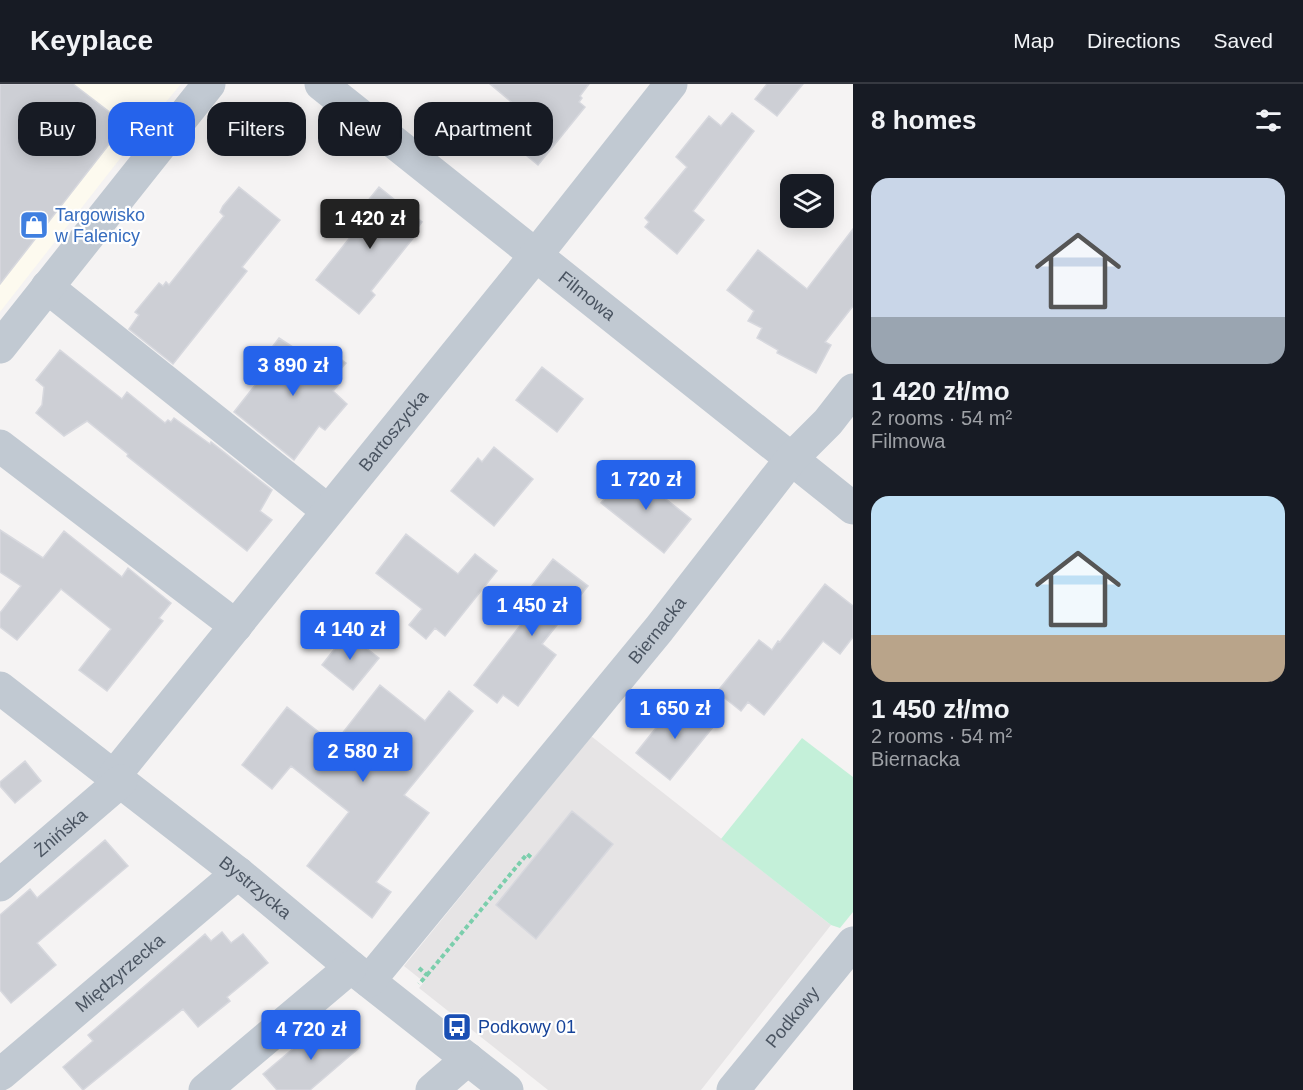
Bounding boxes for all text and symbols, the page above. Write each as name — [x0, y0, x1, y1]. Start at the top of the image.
text: Keyplace — [30, 25, 153, 56]
text: Map — [1013, 29, 1054, 52]
text: Directions — [1087, 29, 1180, 52]
text: Saved — [1213, 29, 1273, 52]
chip: Buy — [18, 102, 96, 156]
chip: Rent — [108, 102, 195, 156]
chip: Filters — [207, 102, 306, 156]
chip: New — [318, 102, 402, 156]
chip: Apartment — [414, 102, 553, 156]
icon: filters — [1252, 104, 1285, 137]
text: 8 homes — [871, 105, 977, 135]
map controls — [780, 174, 834, 228]
button: layers — [780, 174, 834, 228]
pin: 1 420 zł — [308, 199, 432, 250]
place label: Targowisko w Falenicy — [54, 205, 145, 246]
text: 1 420 zł — [334, 207, 406, 229]
shop icon: Targowisko w Falenicy — [18, 209, 50, 241]
icon: home — [1024, 217, 1132, 325]
street label: Filmowa — [554, 267, 620, 325]
pin: 3 890 zł — [231, 346, 355, 397]
text: 3 890 zł — [257, 354, 329, 376]
text: 1 420 zł/mo — [871, 376, 1010, 406]
street label: Bartoszycka — [355, 386, 433, 475]
text: 2 rooms · 54 m² — [871, 407, 1012, 429]
text: Filmowa — [871, 430, 945, 452]
pin: 1 720 zł — [584, 460, 708, 511]
text: 1 720 zł — [610, 468, 682, 490]
icon: home — [1024, 535, 1132, 643]
pin: 1 450 zł — [470, 586, 594, 637]
street label: Biernacka — [625, 592, 691, 668]
text: 1 450 zł — [496, 594, 568, 616]
pin: 4 140 zł — [288, 610, 412, 661]
text: 4 140 zł — [314, 618, 386, 640]
pin: 1 650 zł — [613, 689, 737, 740]
text: 1 450 zł/mo — [871, 694, 1010, 724]
text: 1 650 zł — [639, 697, 711, 719]
text: 2 rooms · 54 m² — [871, 725, 1012, 747]
pin: 2 580 zł — [301, 732, 425, 783]
text: 2 580 zł — [327, 740, 399, 762]
text: Biernacka — [871, 748, 960, 770]
street label: Żnińska — [30, 804, 92, 861]
street label: Bystrzycka — [215, 852, 296, 924]
street label: Międzyrzecka — [72, 929, 169, 1016]
street label: Podkowy — [762, 983, 823, 1052]
pin: 4 720 zł — [249, 1010, 373, 1061]
bus stop icon: Podkowy 01 — [441, 1011, 473, 1043]
place label: Podkowy 01 — [478, 1017, 576, 1037]
text: 4 720 zł — [275, 1018, 347, 1040]

